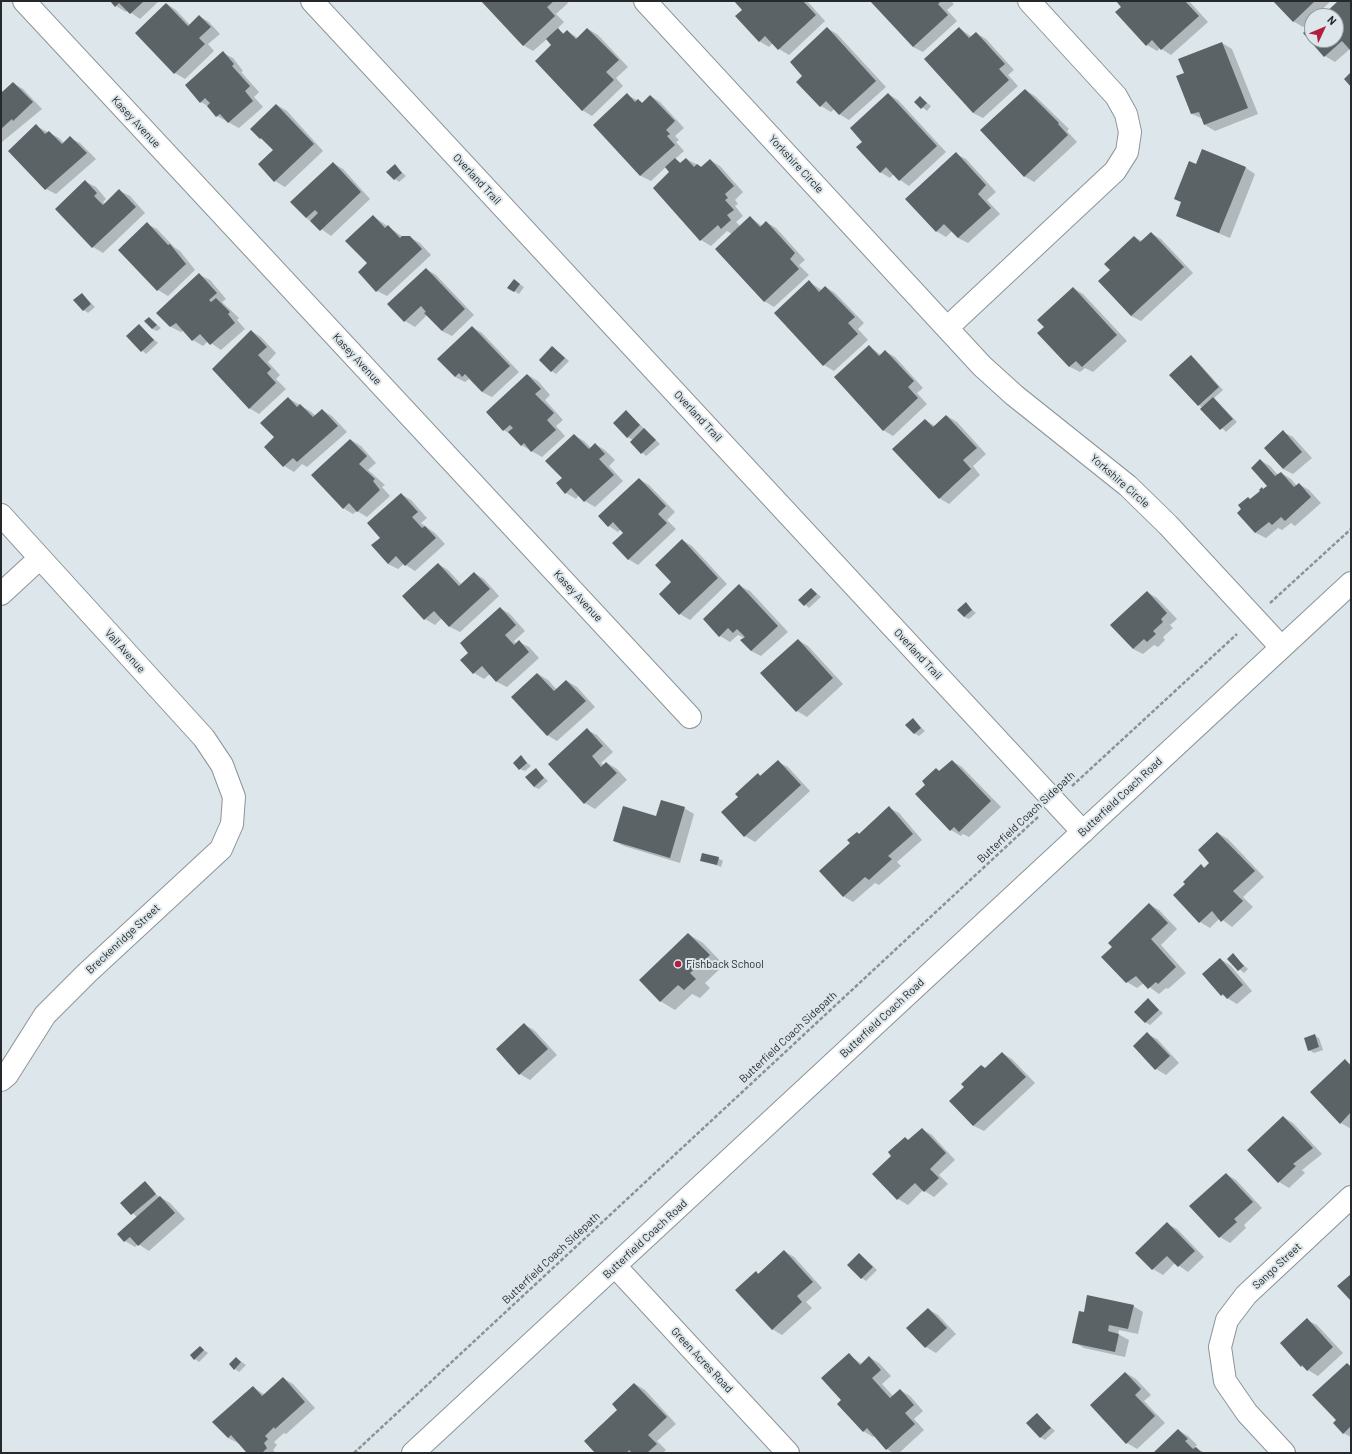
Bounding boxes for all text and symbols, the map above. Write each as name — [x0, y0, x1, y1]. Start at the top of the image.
north arrow — [1304, 8, 1344, 48]
text: N — [1325, 13, 1339, 27]
street label: Kasey Avenue — [109, 94, 163, 150]
street label: Yorkshire Circle — [766, 132, 826, 196]
street label: Overland Trail — [450, 151, 504, 207]
street label: Kasey Avenue — [330, 331, 384, 387]
street label: Overland Trail — [671, 388, 725, 444]
street label: Yorkshire Circle — [1088, 452, 1152, 510]
street label: Kasey Avenue — [551, 568, 605, 624]
street label: Vail Avenue — [102, 626, 148, 676]
street label: Overland Trail — [891, 626, 945, 682]
street label: Butterfield Coach Road — [1075, 755, 1165, 839]
street label: Butterfield Coach Sidepath — [975, 768, 1077, 866]
street label: Breckenridge Street — [83, 901, 163, 977]
place label: Fishback School — [686, 957, 764, 971]
marker: Fishback School — [673, 959, 683, 969]
street label: Butterfield Coach Road — [837, 976, 927, 1060]
street label: Butterfield Coach Sidepath — [737, 988, 839, 1086]
street label: Butterfield Coach Road — [600, 1197, 690, 1281]
street label: Butterfield Coach Sidepath — [500, 1209, 602, 1307]
street label: Sango Street — [1250, 1240, 1304, 1292]
street label: Green Acres Road — [668, 1325, 736, 1395]

